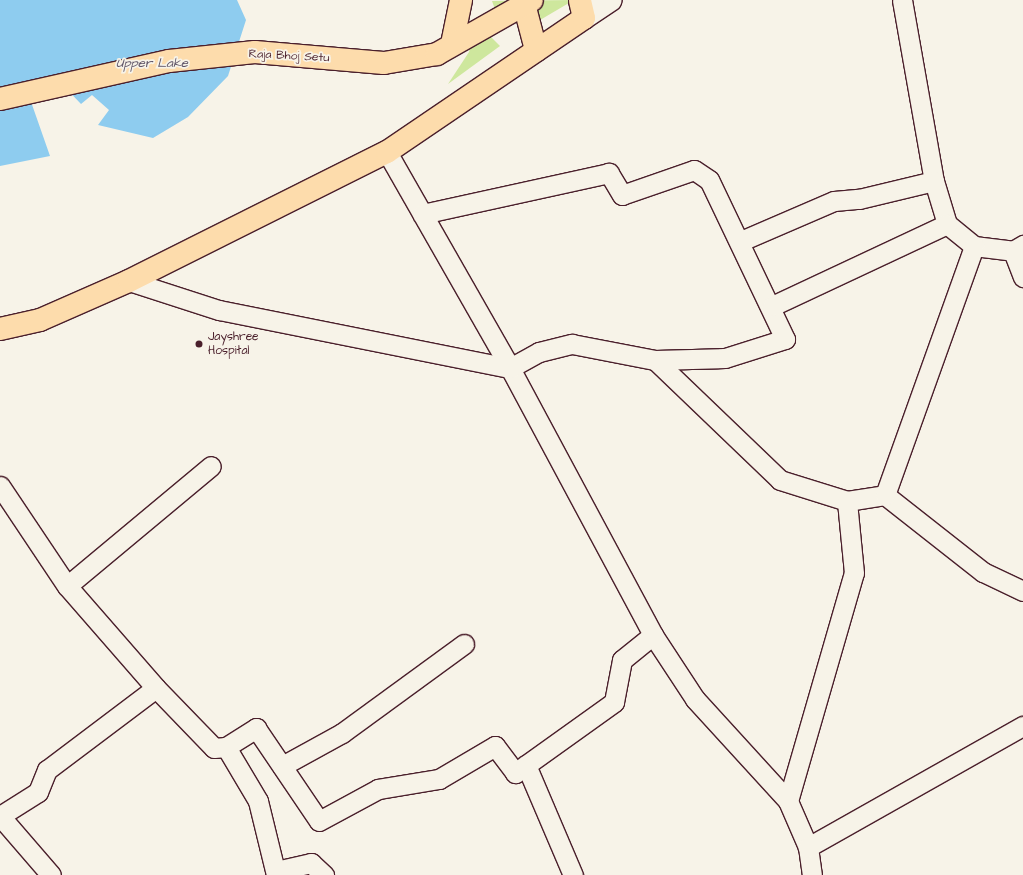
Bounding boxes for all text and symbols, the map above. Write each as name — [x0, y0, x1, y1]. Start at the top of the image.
street label: Raja Bhoj Setu — [248, 47, 330, 65]
water label: Upper Lake — [116, 55, 188, 71]
place label: Jayshree Hospital — [208, 330, 259, 358]
marker: Jayshree Hospital — [193, 338, 205, 350]

